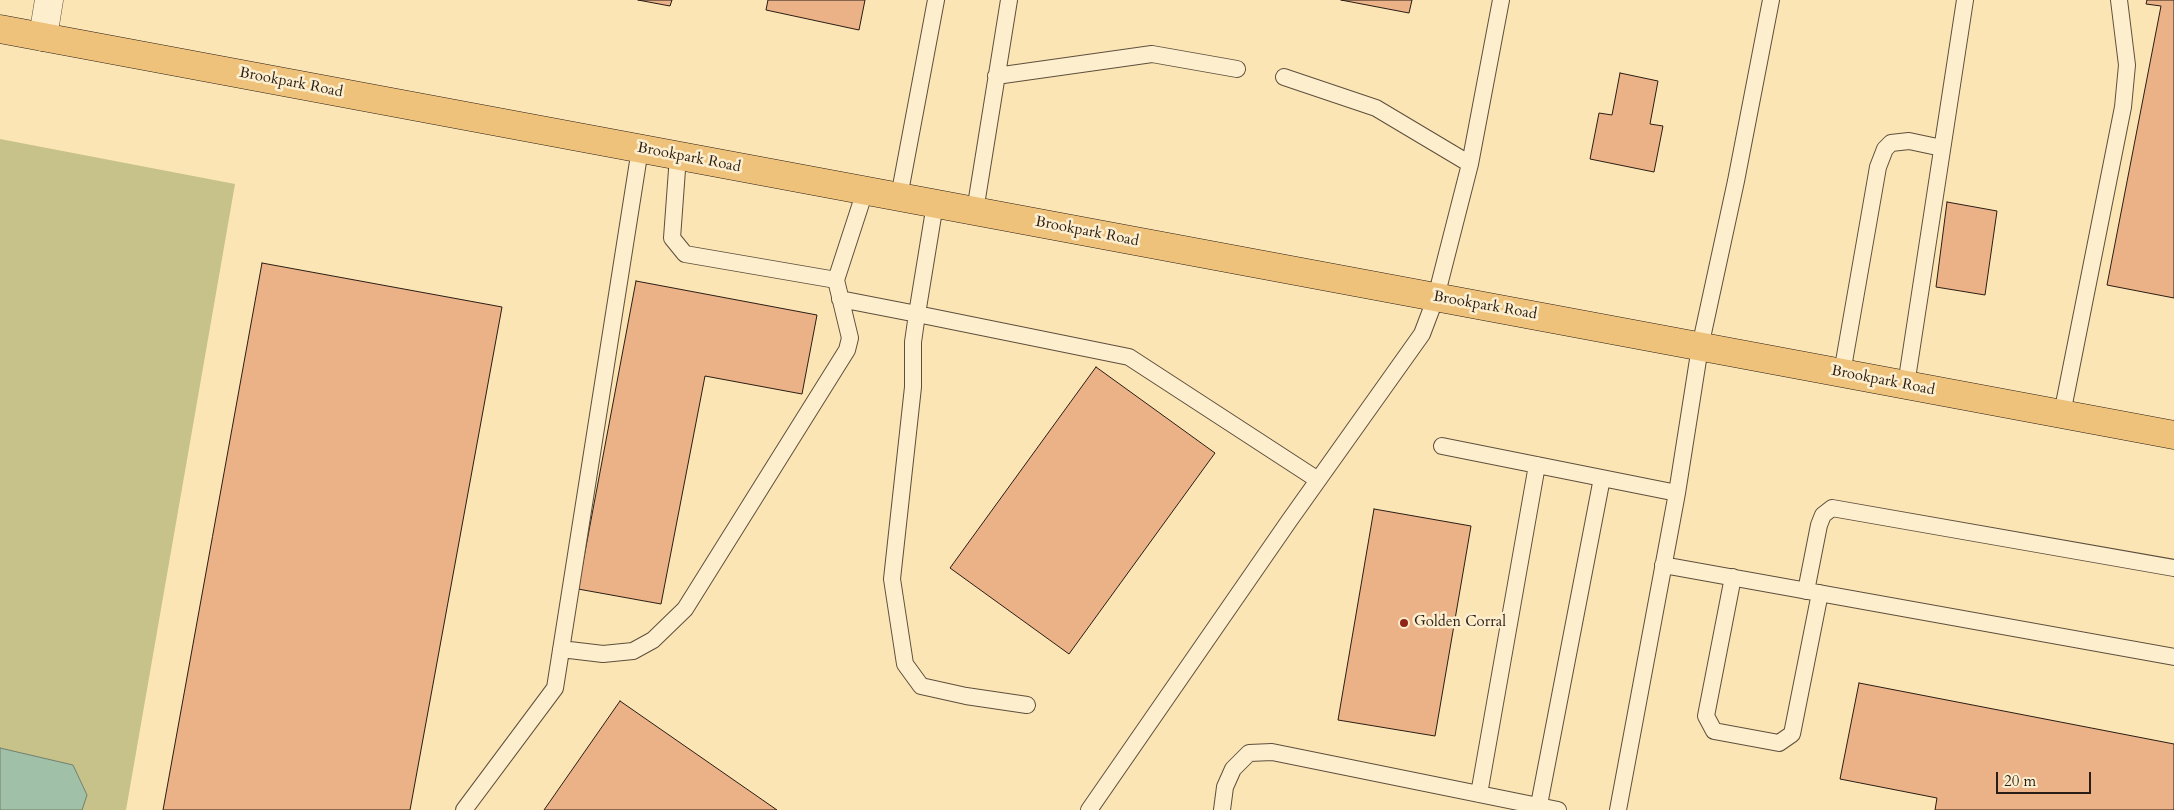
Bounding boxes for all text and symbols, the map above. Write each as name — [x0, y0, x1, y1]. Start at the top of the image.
street label: Brookpark Road — [238, 64, 344, 102]
street label: Brookpark Road — [636, 139, 742, 177]
street label: Brookpark Road — [1034, 213, 1140, 251]
street label: Brookpark Road — [1432, 288, 1538, 324]
street label: Brookpark Road — [1830, 362, 1936, 400]
place label: Golden Corral — [1414, 614, 1506, 632]
marker: Golden Corral — [1398, 617, 1410, 629]
scale bar — [1999, 762, 2094, 794]
text: 20 m — [2004, 771, 2036, 791]

